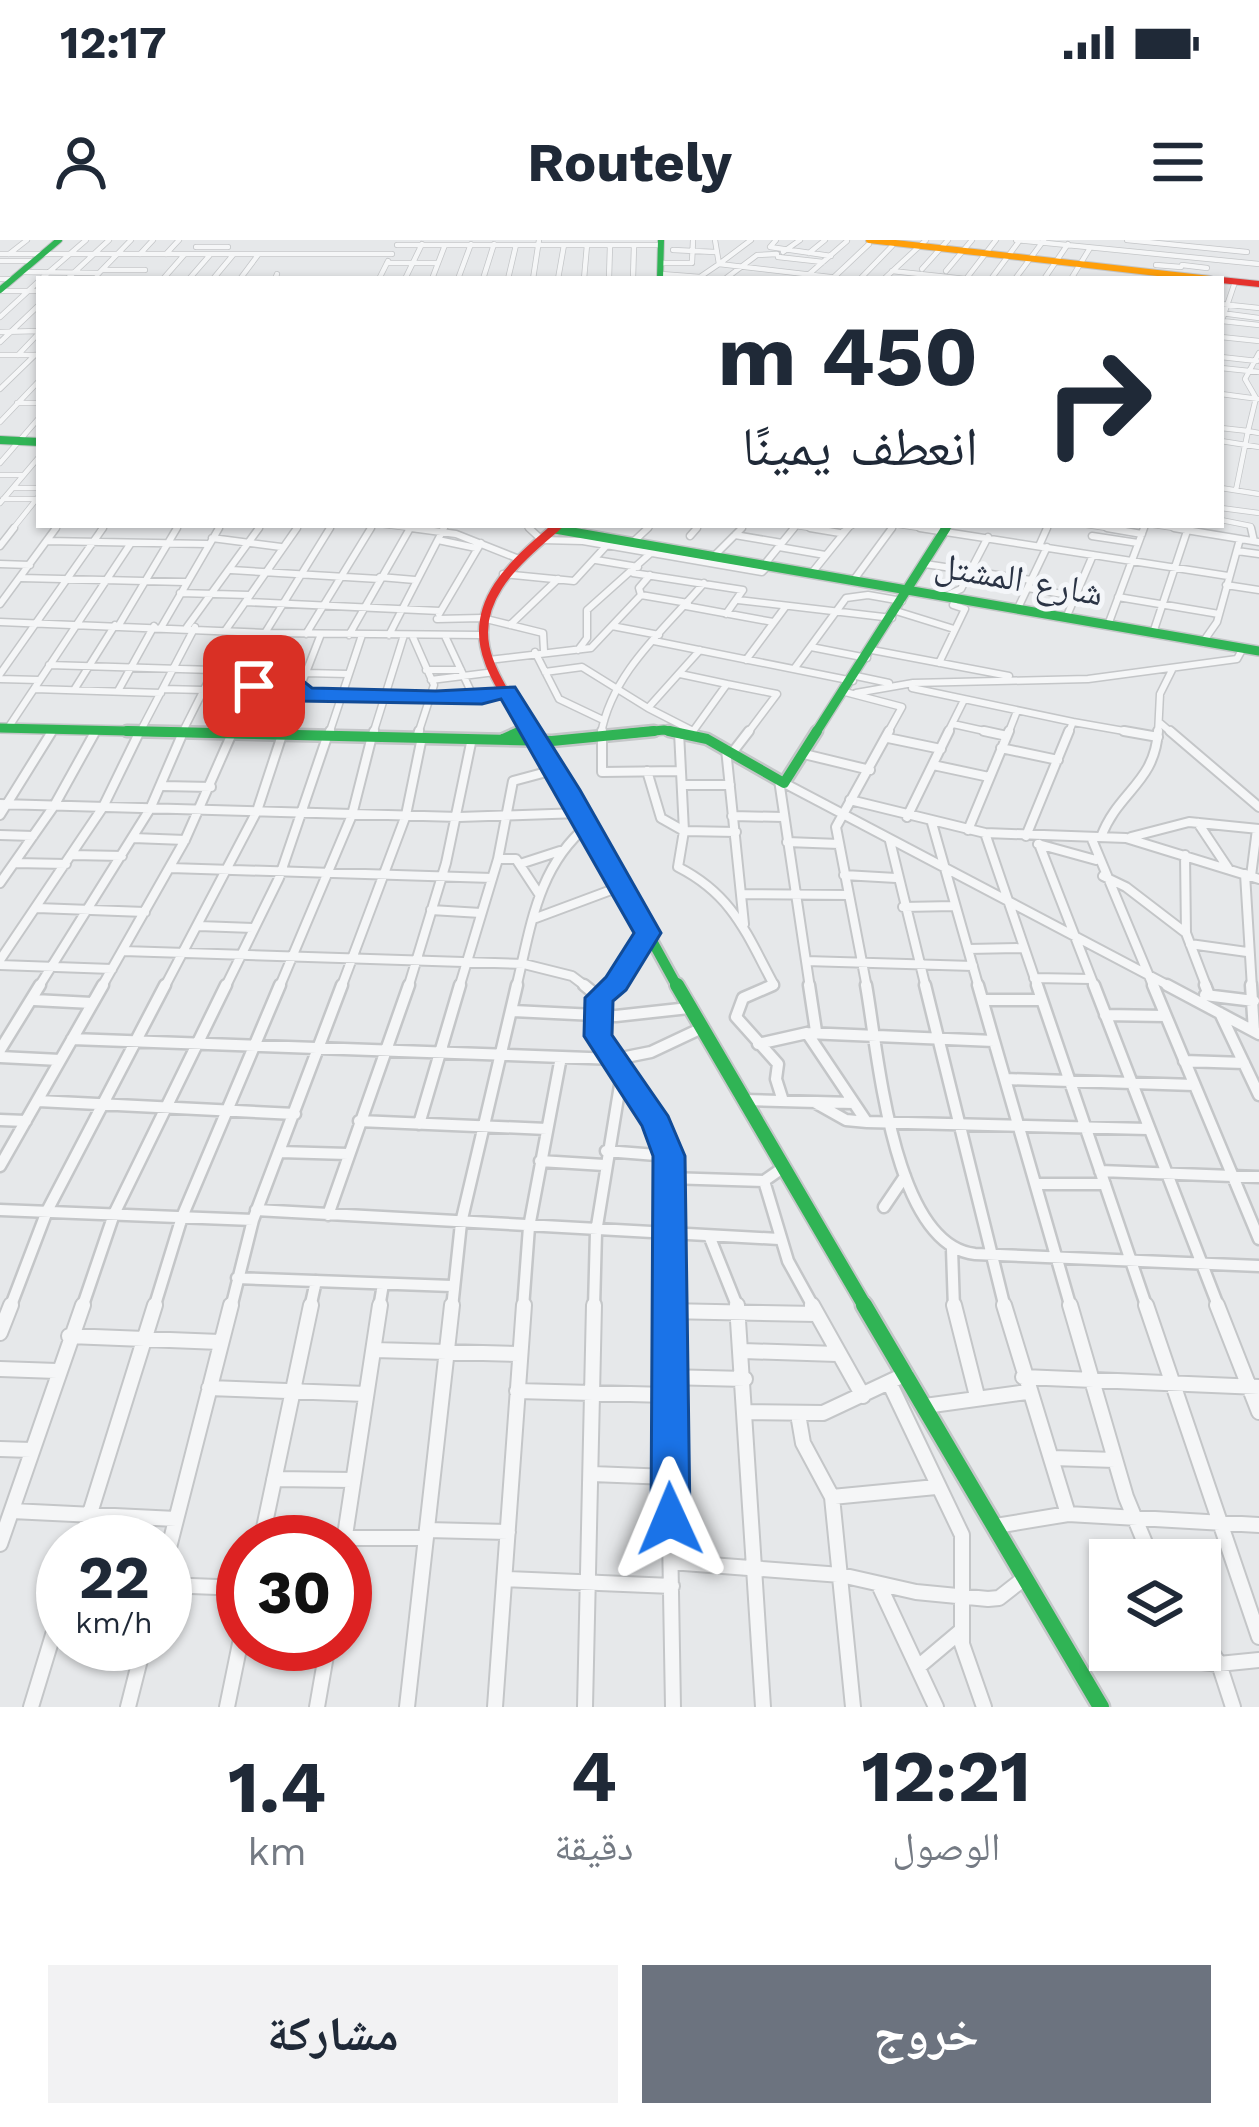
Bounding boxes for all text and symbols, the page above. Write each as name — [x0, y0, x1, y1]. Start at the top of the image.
text: 12:17 — [60, 16, 167, 69]
icon: person — [48, 129, 114, 195]
icon: menu — [1145, 129, 1211, 195]
text: Routely — [527, 131, 732, 194]
text: 450 m — [718, 307, 978, 405]
icon: right — [1020, 324, 1176, 480]
text: انعطف يمينًا — [742, 415, 978, 478]
street label: شارع المشتل — [932, 544, 1106, 615]
pin — [203, 635, 305, 737]
icon: arrive — [221, 653, 287, 719]
position arrow — [607, 1456, 733, 1582]
speed limit sign: 30 — [216, 1515, 372, 1671]
map controls — [1089, 1539, 1221, 1671]
button: layers — [1089, 1539, 1221, 1671]
text: 22 — [78, 1542, 150, 1613]
text: km/h — [75, 1605, 153, 1640]
text: 4 — [571, 1734, 617, 1818]
text: 12:21 — [861, 1734, 1031, 1818]
text: 1.4 — [228, 1745, 326, 1829]
text: دقيقة — [554, 1824, 633, 1869]
text: الوصول — [892, 1824, 1000, 1869]
text: km — [247, 1829, 307, 1874]
button: مشاركة — [48, 1965, 618, 2103]
button: خروج — [642, 1965, 1211, 2103]

